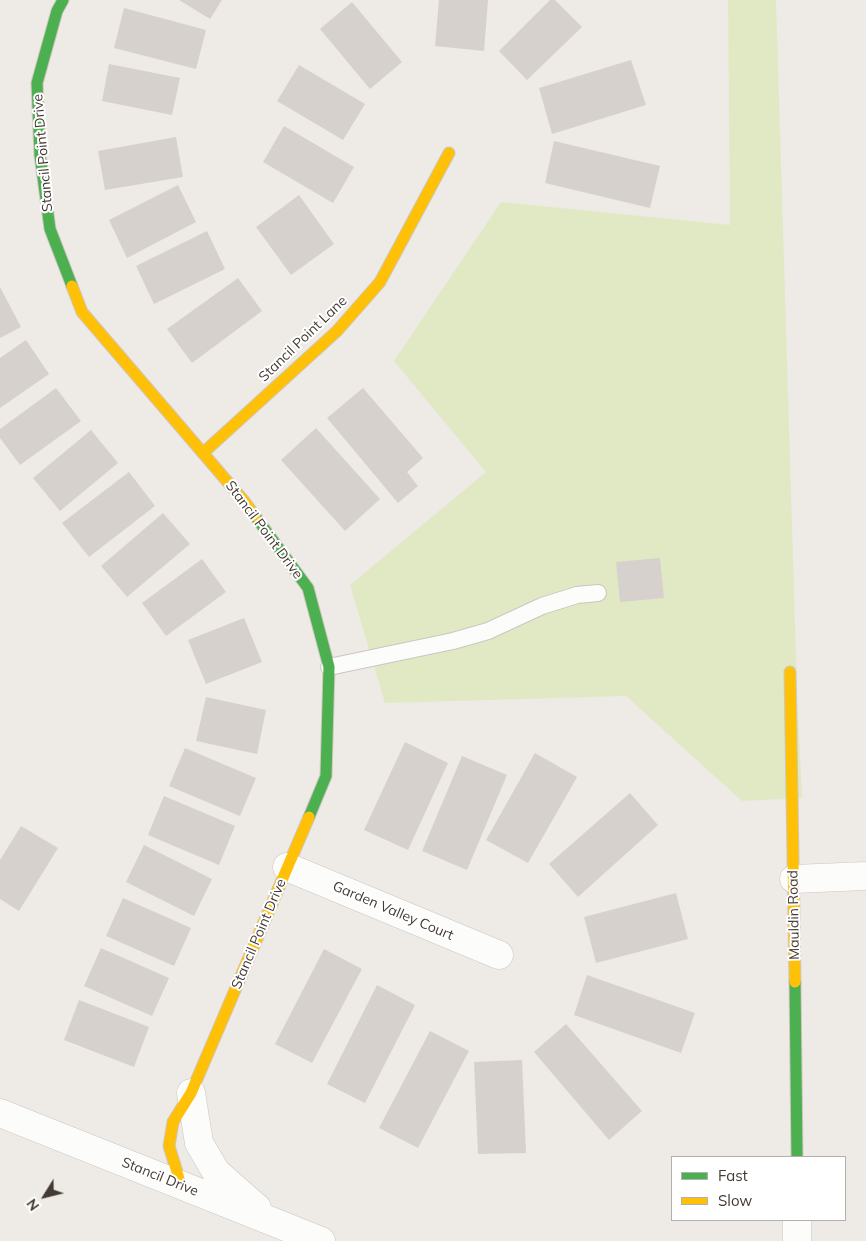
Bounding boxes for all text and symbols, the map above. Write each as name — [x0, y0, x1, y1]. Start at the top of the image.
street label: Stancil Point Drive — [29, 93, 57, 213]
street label: Stancil Point Lane — [255, 293, 351, 385]
street label: Stancil Point Drive — [222, 478, 306, 582]
street label: Mauldin Road — [785, 870, 803, 960]
street label: Stancil Point Drive — [228, 876, 290, 992]
street label: Garden Valley Court — [330, 878, 456, 944]
street label: Stancil Drive — [119, 1154, 201, 1200]
legend — [671, 1156, 846, 1221]
text: Fast — [718, 1166, 748, 1185]
north arrow — [20, 1171, 70, 1221]
text: Slow — [718, 1191, 752, 1210]
text: N — [22, 1195, 43, 1214]

